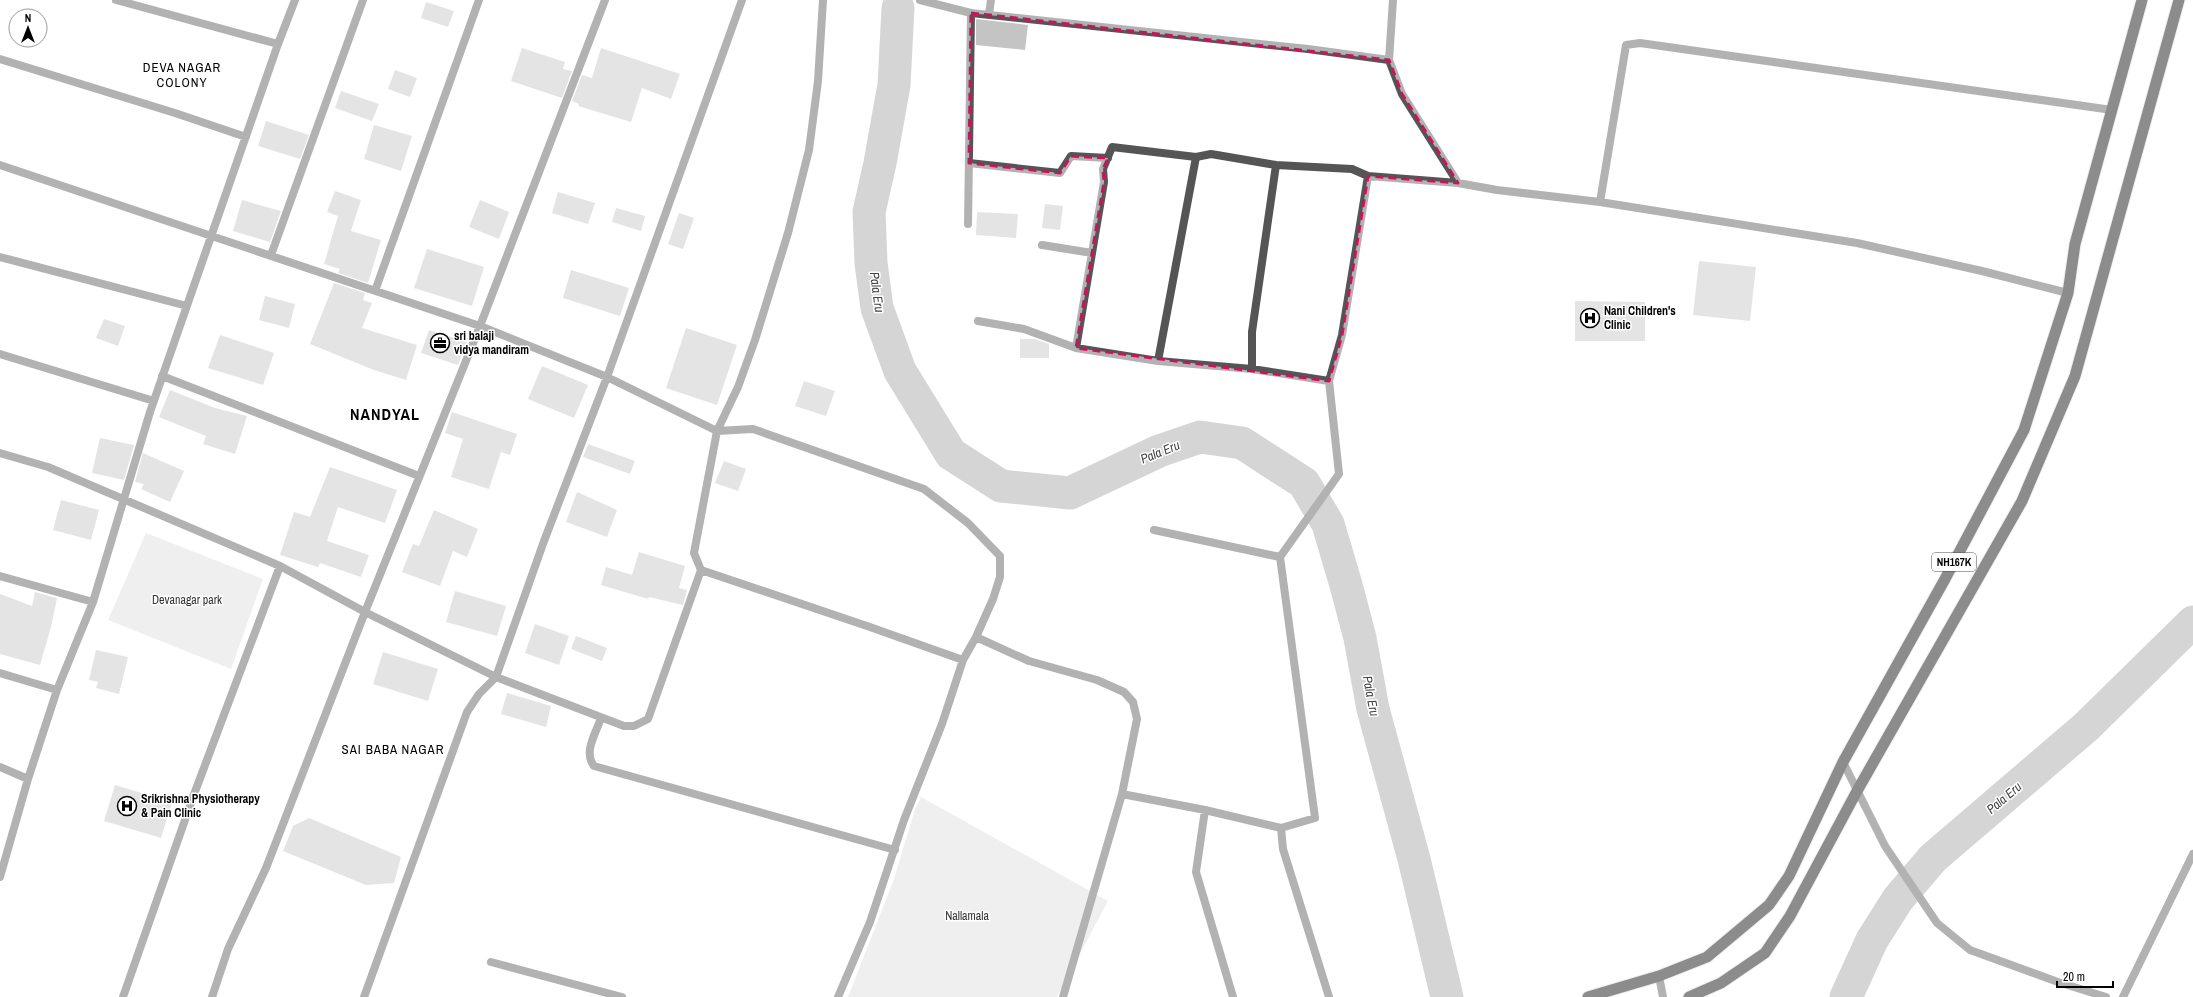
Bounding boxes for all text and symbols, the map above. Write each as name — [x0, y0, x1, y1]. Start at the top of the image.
north arrow — [8, 8, 48, 48]
text: N — [25, 11, 31, 25]
district label: DEVA NAGAR COLONY — [143, 59, 221, 91]
water label: Pala Eru — [866, 271, 888, 313]
place label: Nani Children's Clinic — [1604, 303, 1676, 333]
hospital icon: Nani Children's Clinic — [1579, 307, 1601, 329]
place label: sri balaji vidya mandiram — [454, 328, 529, 358]
office icon: sri balaji vidya mandiram — [429, 332, 451, 354]
district label: NANDYAL — [350, 403, 420, 425]
water label: Pala Eru — [1138, 436, 1182, 468]
road number: NH167K — [1932, 553, 1976, 571]
park label: Devanagar park — [152, 592, 222, 608]
water label: Pala Eru — [1359, 674, 1383, 718]
district label: SAI BABA NAGAR — [342, 741, 444, 758]
water label: Pala Eru — [1983, 778, 2025, 818]
place label: Srikrishna Physiotherapy & Pain Clinic — [141, 791, 260, 821]
hospital icon: Srikrishna Physiotherapy & Pain Clinic — [116, 795, 138, 817]
park label: Nallamala — [945, 908, 989, 924]
scale bar — [2057, 963, 2113, 989]
text: 20 m — [2063, 969, 2085, 985]

